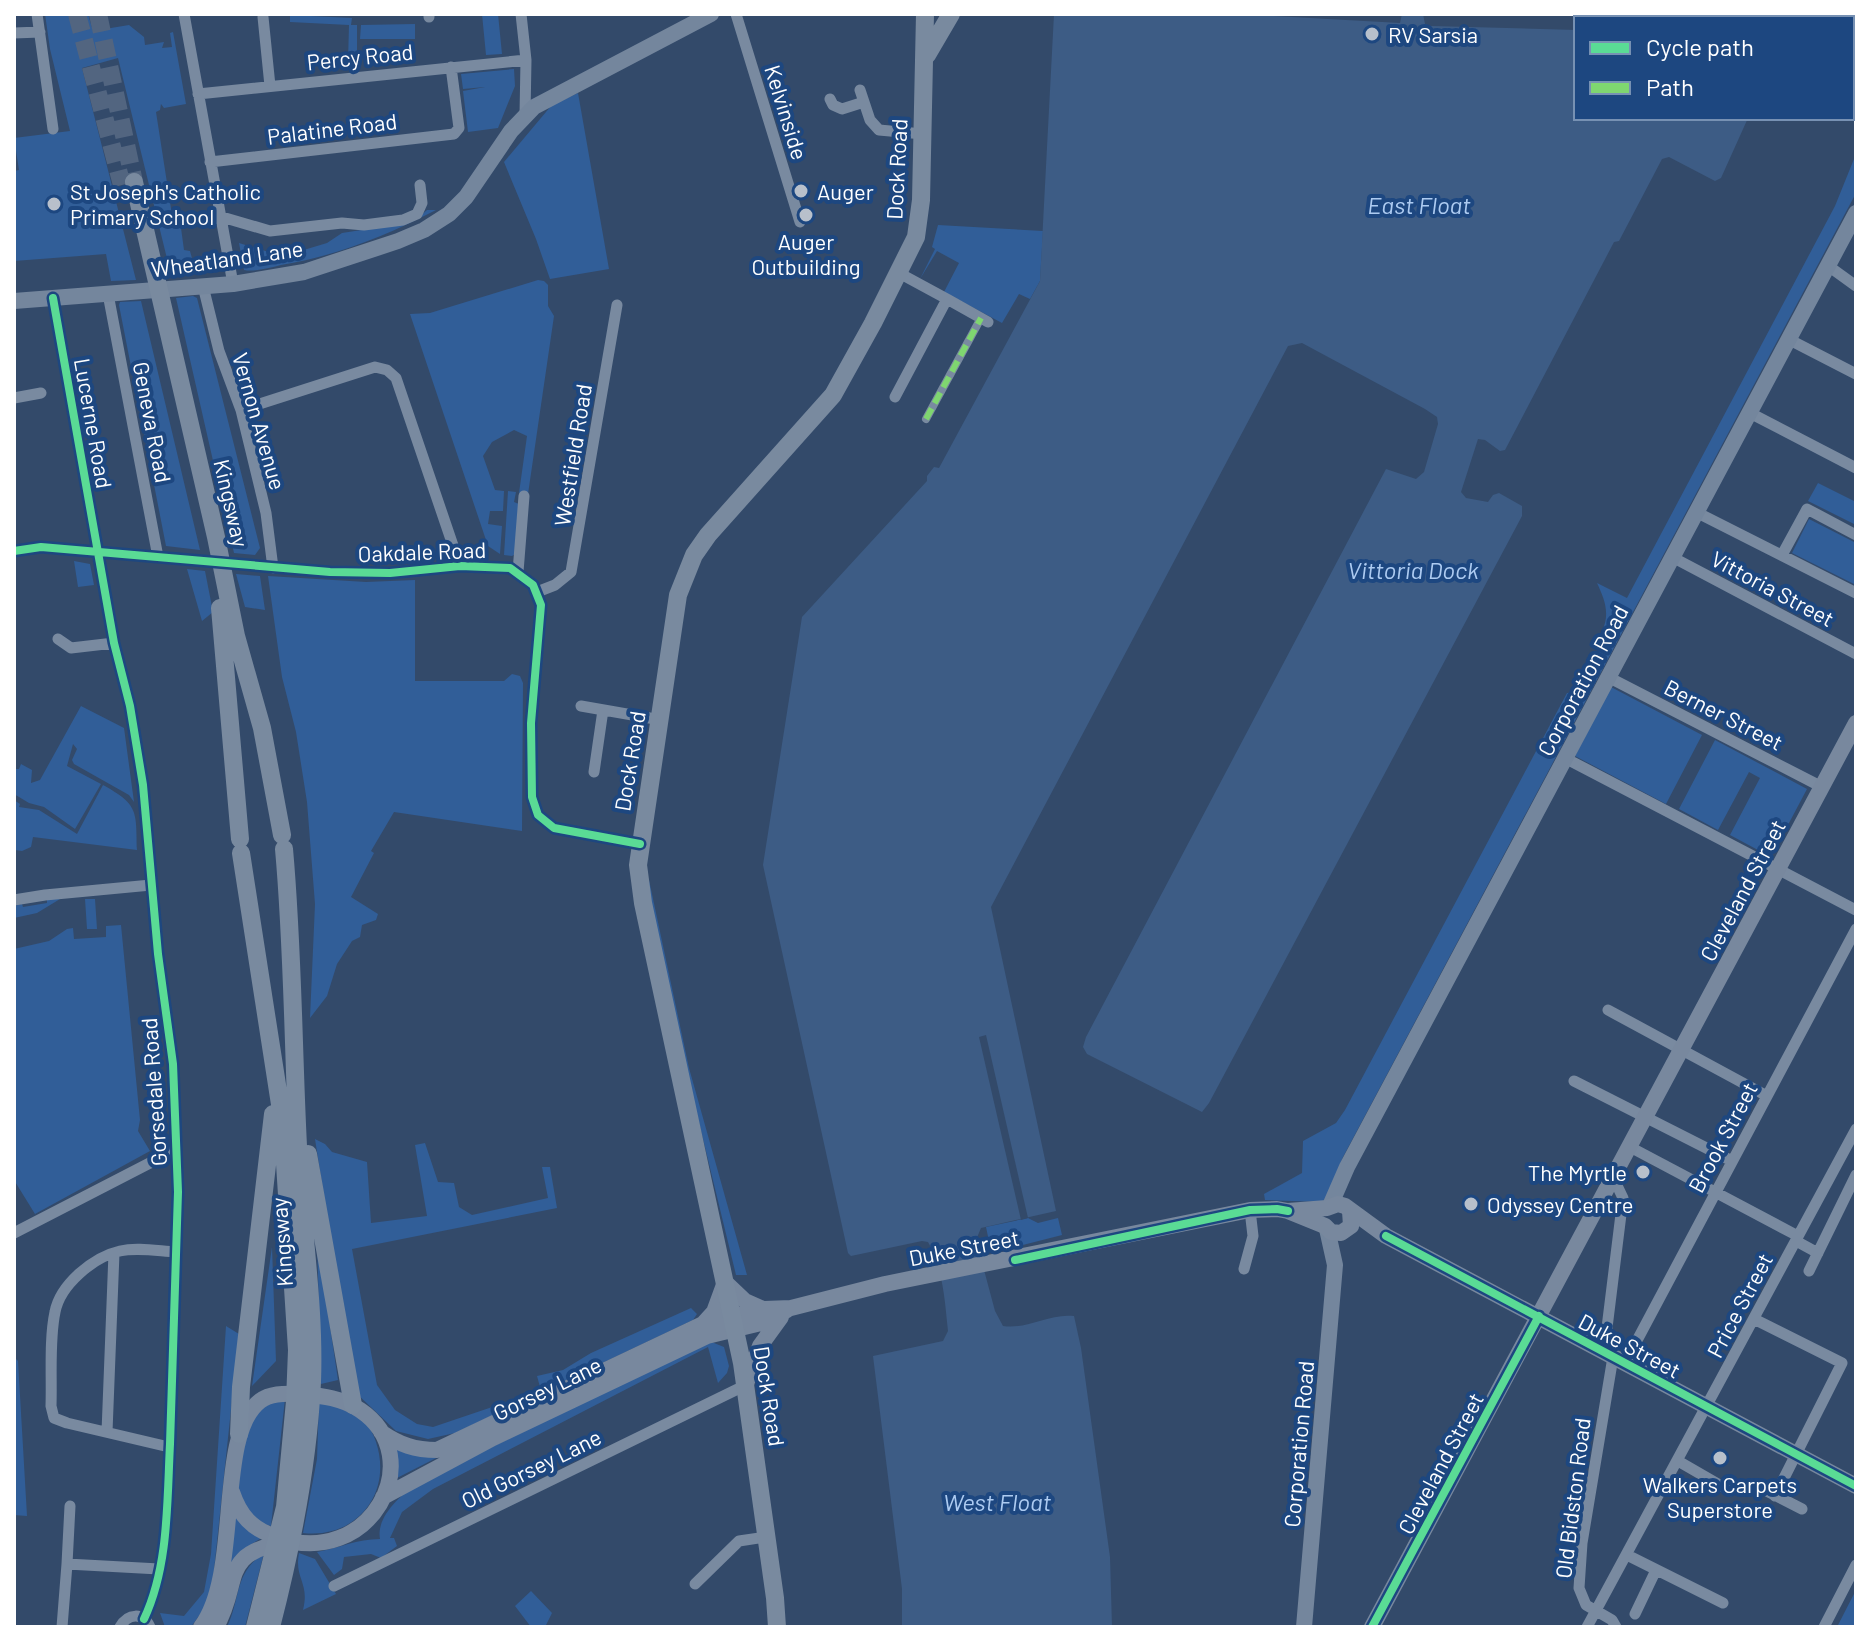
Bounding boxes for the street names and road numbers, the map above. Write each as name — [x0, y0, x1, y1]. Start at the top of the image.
street label: Percy Road — [306, 37, 414, 75]
street label: Kelvinside — [760, 61, 814, 163]
street label: Palatine Road — [266, 107, 398, 149]
street label: Dock Road — [880, 118, 912, 220]
street label: Wheatland Lane — [149, 234, 305, 282]
street label: Vernon Avenue — [228, 349, 292, 493]
street label: Lucerne Road — [70, 356, 118, 490]
street label: Geneva Road — [129, 359, 177, 485]
street label: Westfield Road — [548, 382, 596, 528]
street label: Kingsway — [209, 457, 255, 549]
street label: Oakdale Road — [357, 536, 487, 566]
street label: Vittoria Street — [1707, 545, 1839, 631]
street label: Corporation Road — [1531, 600, 1633, 760]
street label: Berner Street — [1660, 673, 1788, 755]
street label: Dock Road — [608, 709, 650, 813]
street label: Cleveland Street — [1694, 815, 1790, 965]
street label: Gorsedale Road — [135, 1017, 171, 1167]
street label: Brook Street — [1682, 1077, 1762, 1197]
street label: Kingsway — [265, 1197, 297, 1287]
street label: Duke Street — [907, 1224, 1021, 1270]
street label: Price Street — [1701, 1248, 1777, 1362]
street label: Duke Street — [1575, 1307, 1685, 1383]
street label: Dock Road — [749, 1344, 791, 1448]
street label: Gorsey Lane — [489, 1351, 605, 1425]
street label: Corporation Road — [1278, 1360, 1318, 1528]
street label: Cleveland Street — [1392, 1388, 1488, 1538]
street label: Old Bidston Road — [1549, 1416, 1595, 1580]
street label: Old Gorsey Lane — [457, 1423, 605, 1513]

